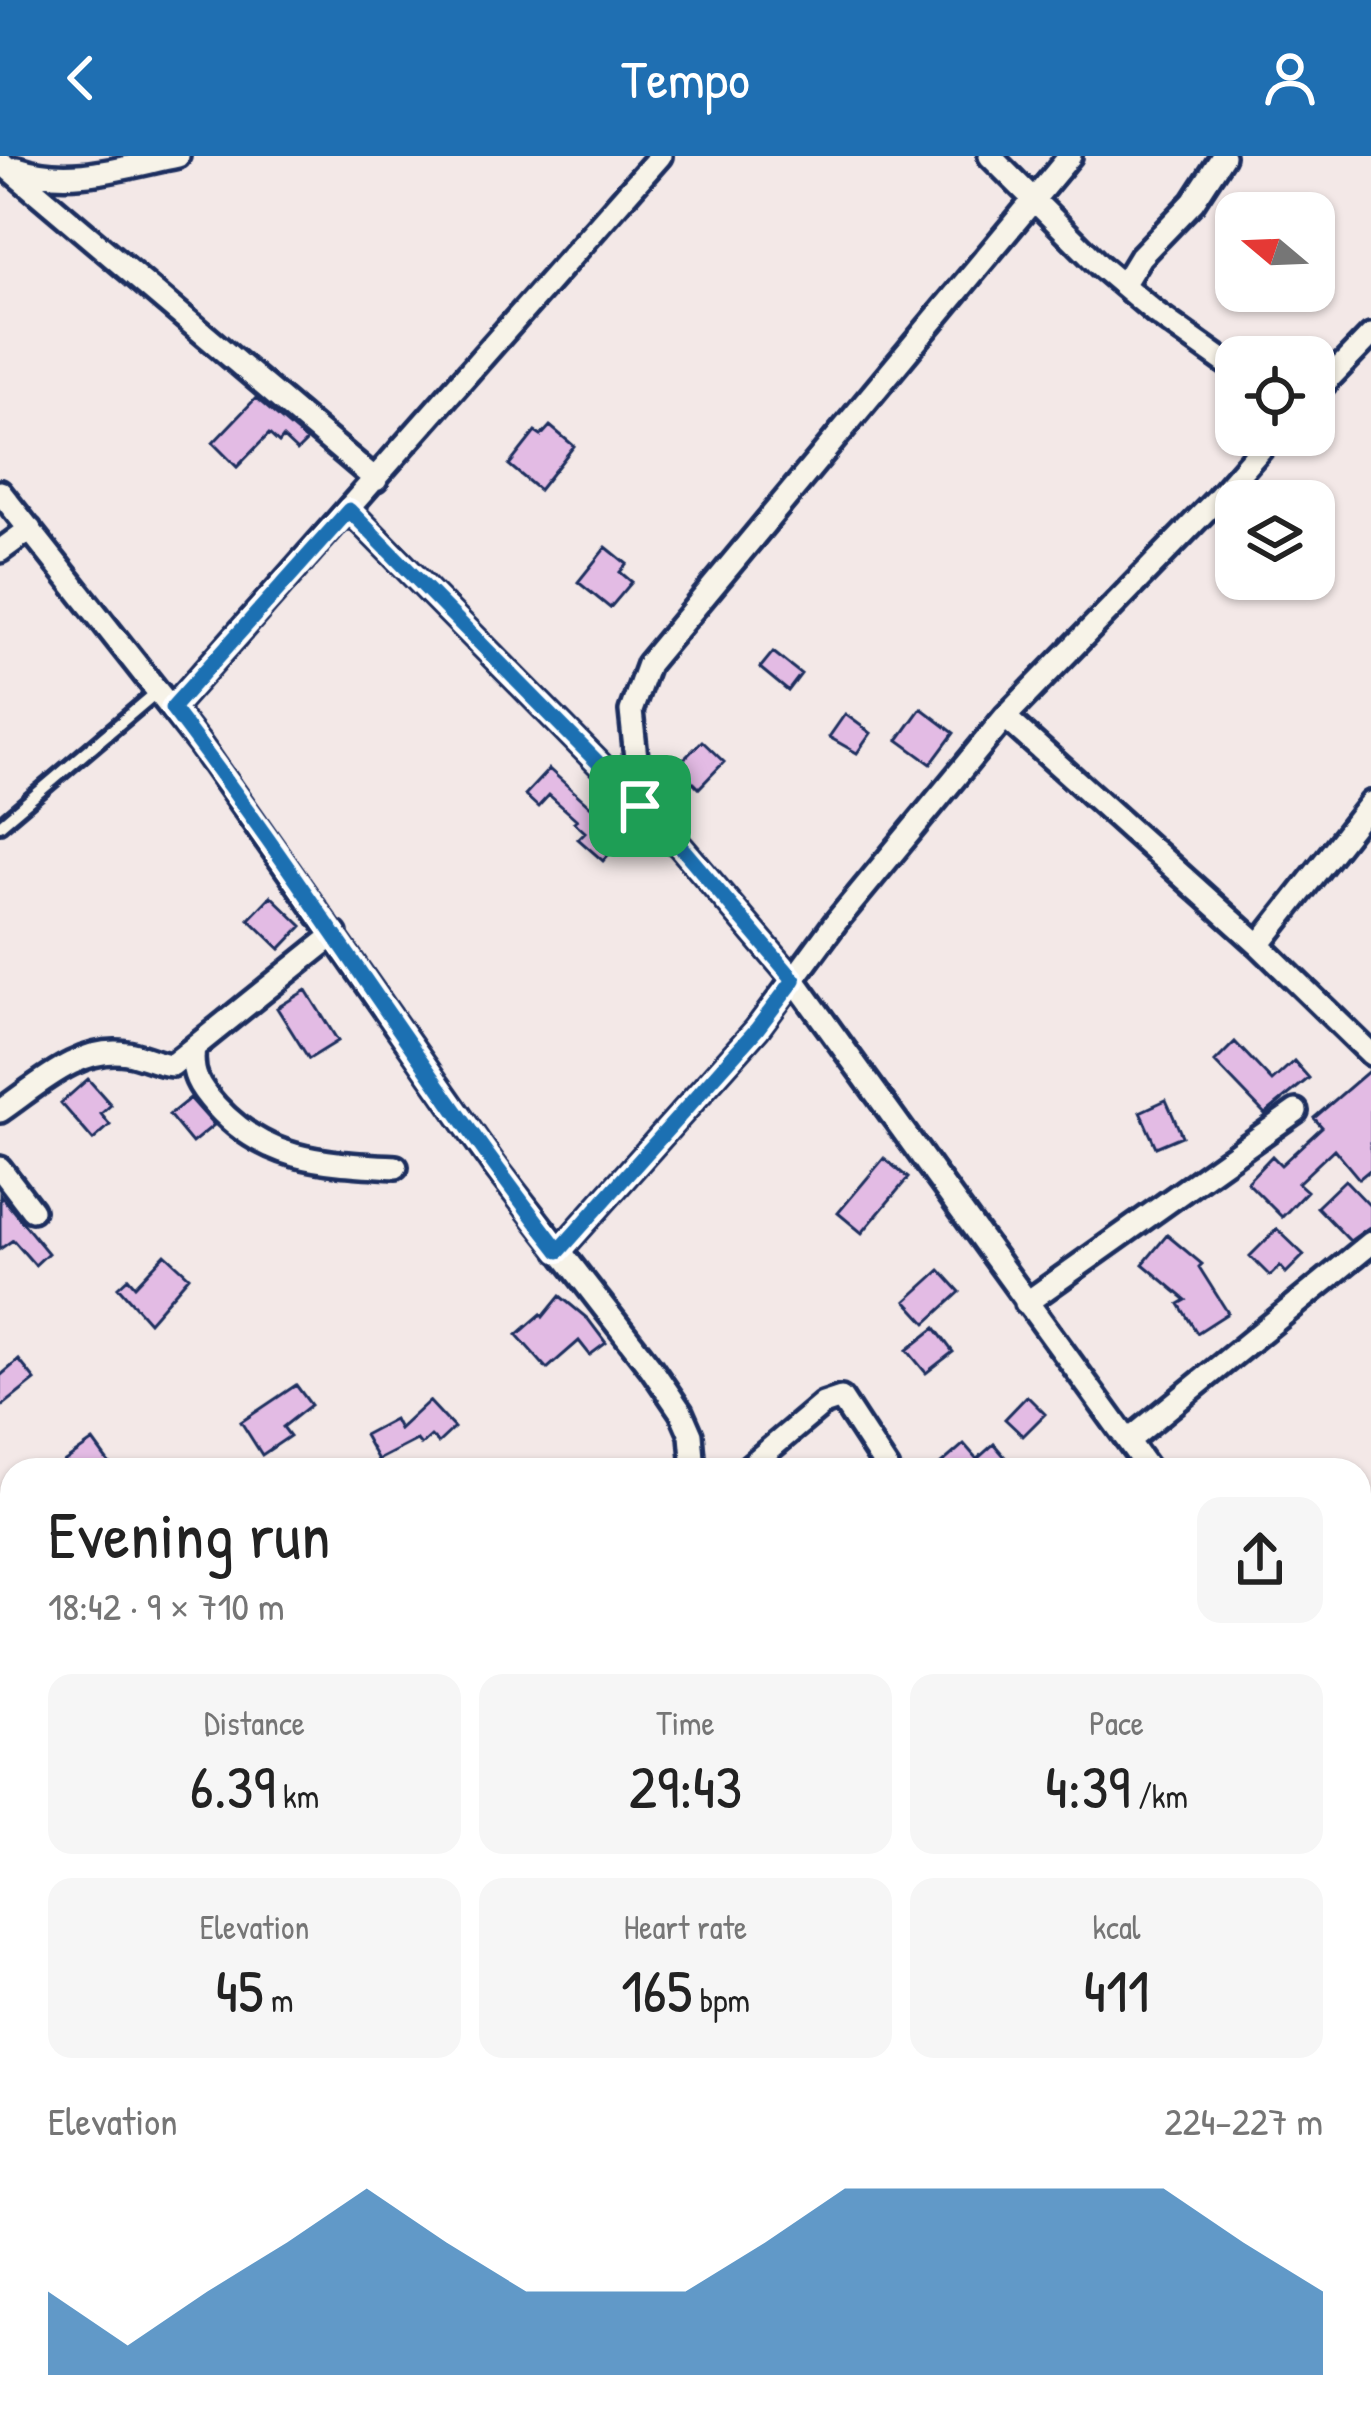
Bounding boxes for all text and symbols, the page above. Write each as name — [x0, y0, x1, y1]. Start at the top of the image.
text: Tempo — [621, 42, 750, 115]
icon: back — [48, 45, 114, 111]
icon: person — [1257, 45, 1323, 111]
north arrow — [1215, 192, 1335, 312]
map controls — [1215, 192, 1335, 600]
button: locate — [1215, 336, 1335, 456]
button: layers — [1215, 480, 1335, 600]
pin — [589, 755, 691, 857]
icon: arrive — [607, 773, 673, 839]
text: Evening run — [48, 1489, 330, 1579]
button: share — [1197, 1497, 1323, 1623]
text: 18:42 · 9 × 710 m — [48, 1579, 285, 1632]
text: Distance — [204, 1701, 305, 1745]
text: Time — [656, 1701, 715, 1745]
text: Pace — [1089, 1701, 1144, 1745]
text: 6.39 — [190, 1745, 275, 1827]
text: 29:43 — [629, 1745, 742, 1827]
text: 4:39 — [1045, 1745, 1130, 1827]
text: km — [275, 1774, 319, 1818]
text: /km — [1130, 1774, 1188, 1818]
text: Elevation — [200, 1905, 309, 1949]
text: Heart rate — [624, 1905, 747, 1949]
text: kcal — [1092, 1905, 1141, 1949]
text: 45 — [216, 1949, 263, 2031]
text: 165 — [621, 1949, 692, 2031]
text: 411 — [1083, 1949, 1150, 2031]
text: m — [263, 1978, 293, 2022]
text: bpm — [692, 1978, 750, 2022]
text: Elevation — [48, 2094, 178, 2147]
text: 224–227 m — [1164, 2094, 1323, 2147]

